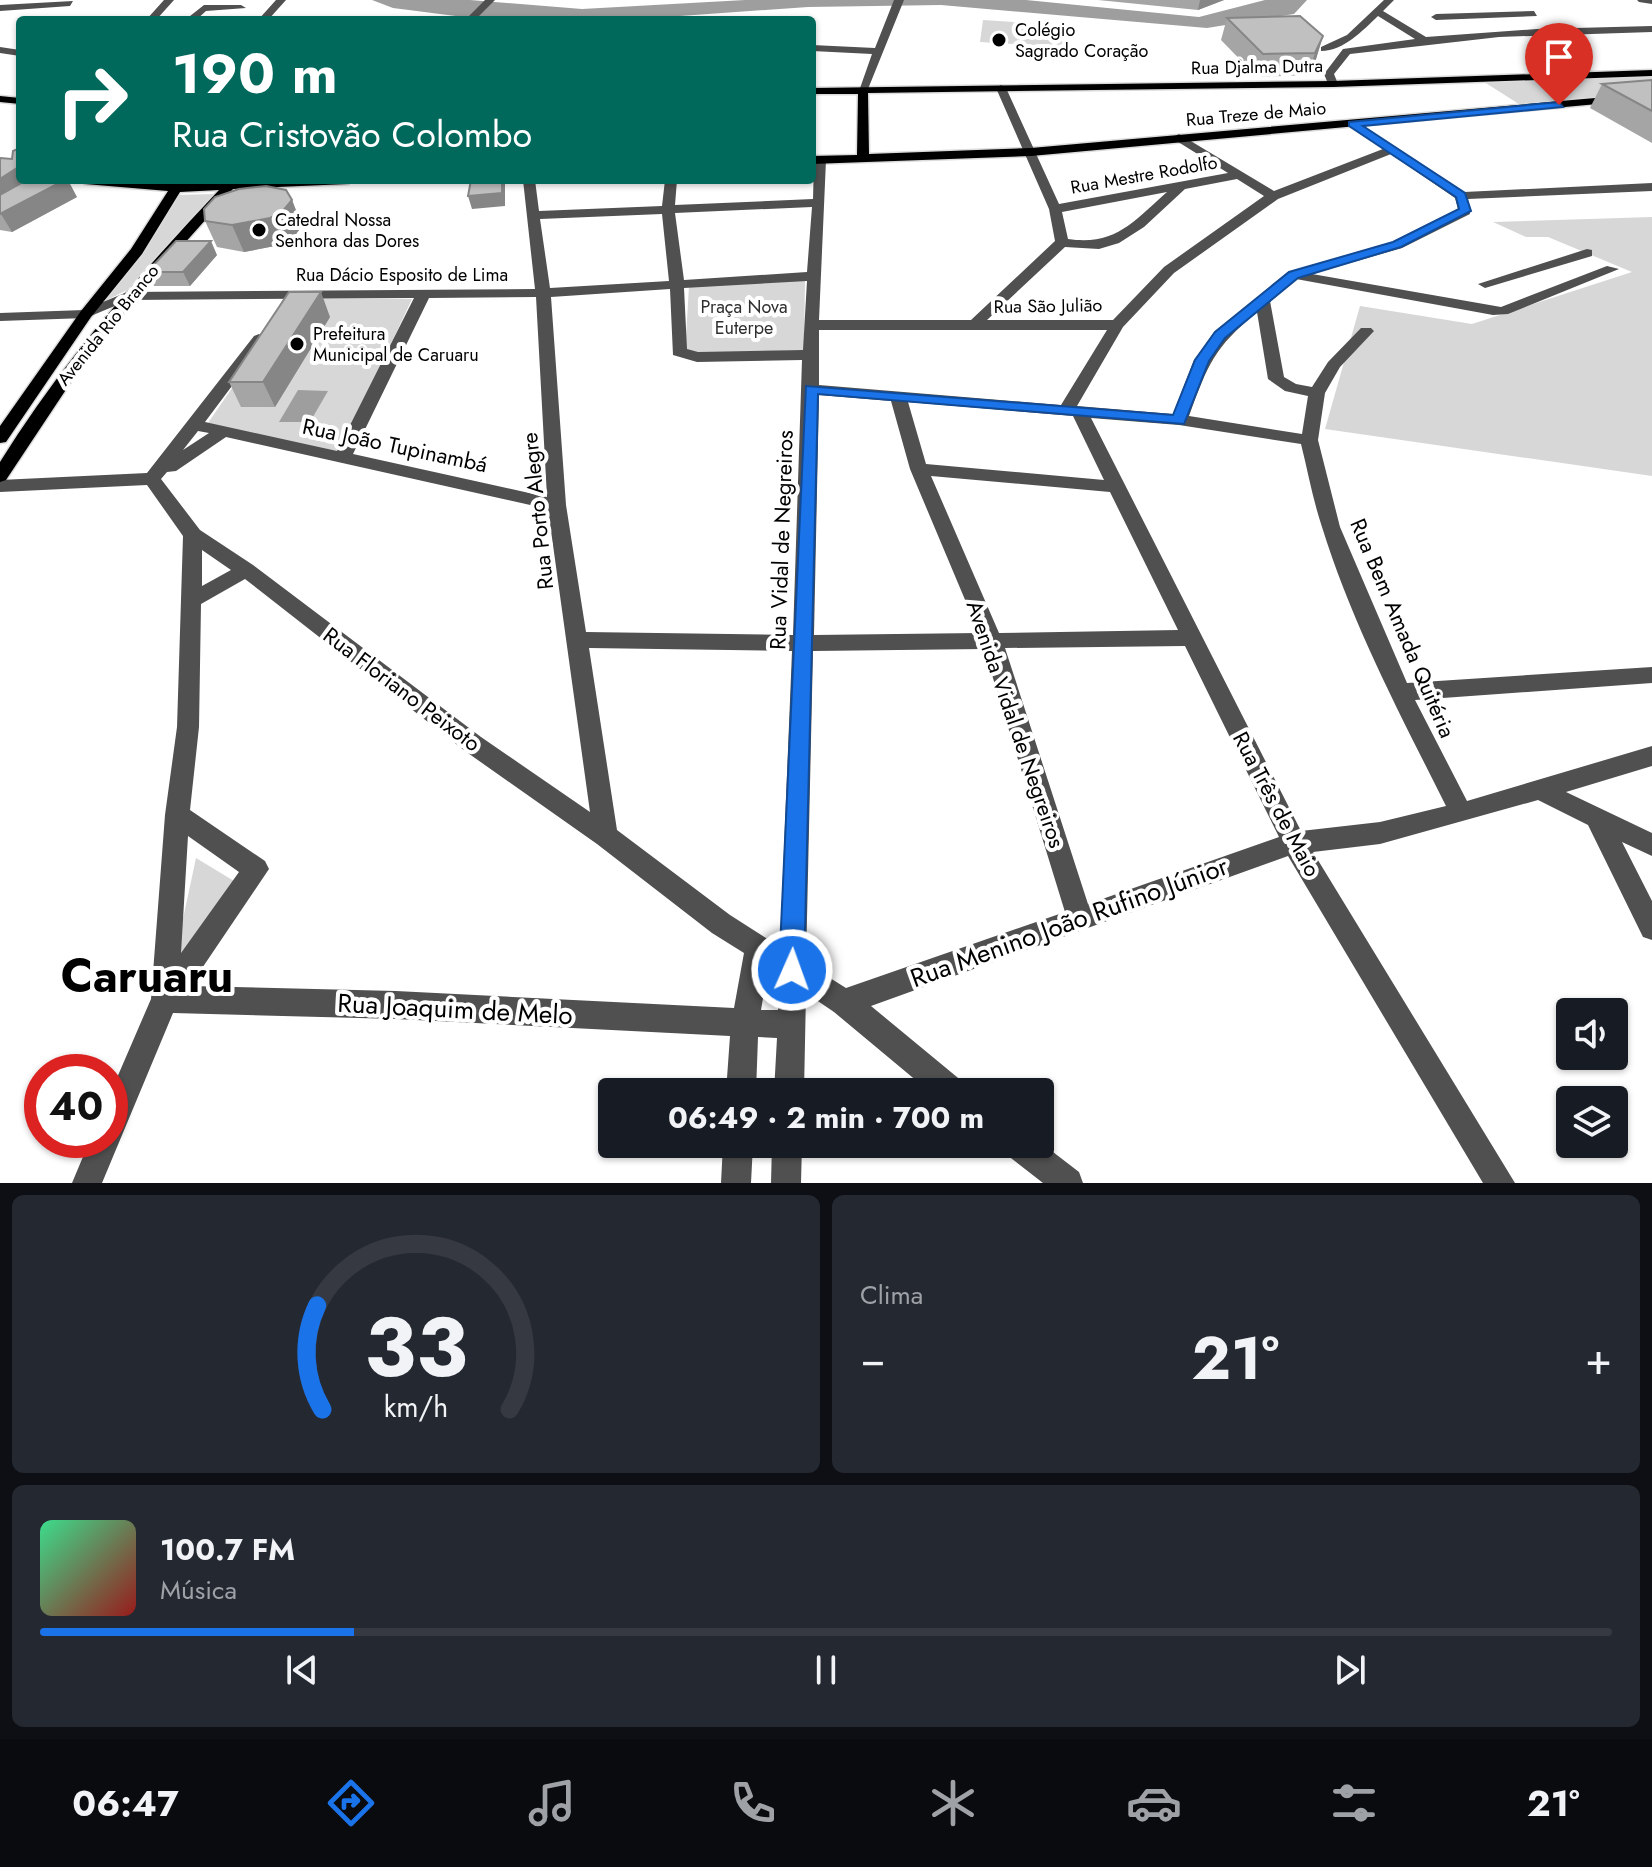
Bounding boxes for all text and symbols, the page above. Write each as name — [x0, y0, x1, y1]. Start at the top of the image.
place label: Colégio Sagrado Coração — [1015, 17, 1148, 64]
pin — [1525, 23, 1593, 105]
marker: Colégio Sagrado Coração — [990, 31, 1008, 49]
text: 190 m — [172, 33, 338, 114]
icon: arrive — [1537, 35, 1581, 79]
icon: right — [40, 48, 144, 152]
street label: Rua Djalma Dutra — [1191, 53, 1323, 81]
street label: Rua Treze de Maio — [1185, 95, 1327, 133]
text: Rua Cristovão Colombo — [172, 108, 532, 160]
street label: Rua Mestre Rodolfo — [1069, 149, 1220, 201]
place label: Catedral Nossa Senhora das Dores — [275, 207, 419, 254]
marker: Catedral Nossa Senhora das Dores — [250, 221, 268, 239]
street label: Avenida Rio Branco — [51, 259, 165, 391]
street label: Rua Dácio Esposito de Lima — [296, 262, 508, 288]
street label: Rua São Julião — [994, 292, 1103, 320]
park label: Praça Nova Euterpe — [700, 294, 788, 341]
place label: Prefeitura Municipal de Caruaru — [313, 321, 479, 368]
marker: Prefeitura Municipal de Caruaru — [288, 335, 306, 353]
street label: Rua João Tupinambá — [300, 410, 490, 480]
street label: Rua Vidal de Negreiros — [761, 429, 801, 650]
street label: Rua Porto Alegre — [513, 431, 561, 591]
street label: Rua Bem Amada Quitéria — [1342, 513, 1464, 743]
street label: Avenida Vidal de Negreiros — [959, 596, 1073, 852]
street label: Rua Floriano Peixoto — [317, 619, 487, 759]
street label: Rua Três de Maio — [1225, 726, 1329, 882]
street label: Rua Menino João Rufino Júnior — [905, 847, 1233, 997]
position arrow — [750, 928, 834, 1012]
district label: Caruaru — [61, 943, 233, 1009]
street label: Rua Joaquim de Melo — [336, 984, 574, 1034]
map controls — [1556, 998, 1628, 1158]
button: sound — [1556, 998, 1628, 1070]
speed limit sign: 40 — [24, 1054, 128, 1158]
button: layers — [1556, 1086, 1628, 1158]
text: 06:49 · 2 min · 700 m — [668, 1096, 984, 1139]
text: Clima — [860, 1276, 923, 1314]
text: 33 — [364, 1287, 468, 1407]
text: 21° — [1192, 1315, 1279, 1402]
text: − — [860, 1327, 886, 1391]
text: + — [1585, 1327, 1612, 1391]
text: km/h — [384, 1386, 448, 1428]
text: 100.7 FM — [160, 1528, 295, 1571]
text: Música — [160, 1571, 237, 1609]
icon: previous — [280, 1648, 324, 1692]
icon: pause — [804, 1648, 848, 1692]
icon: next — [1328, 1648, 1372, 1692]
icon: directions — [323, 1775, 379, 1831]
icon: music — [524, 1775, 580, 1831]
icon: phone — [725, 1775, 781, 1831]
icon: climate — [925, 1775, 981, 1831]
icon: car — [1126, 1775, 1182, 1831]
icon: filters — [1326, 1775, 1382, 1831]
text: 06:47 — [72, 1777, 179, 1829]
text: 21° — [1527, 1777, 1580, 1829]

